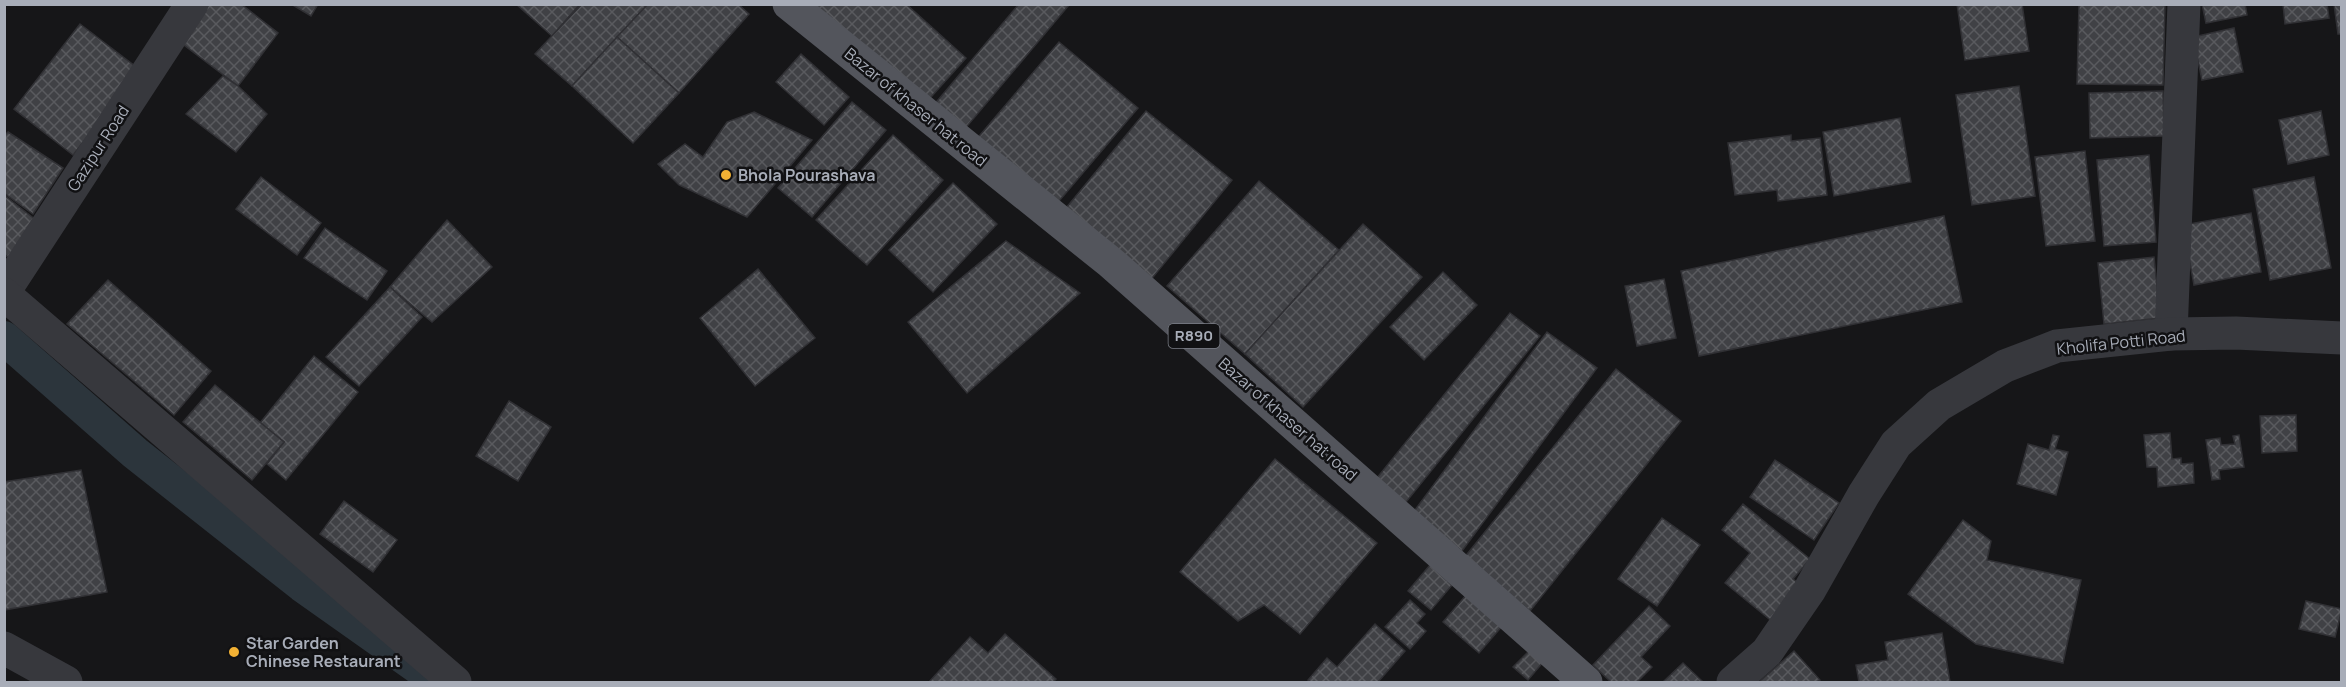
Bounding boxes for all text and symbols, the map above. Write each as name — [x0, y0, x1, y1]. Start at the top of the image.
street label: Bazar of khaser hat road — [840, 43, 992, 171]
street label: Gazipur Road — [62, 101, 134, 195]
place label: Bhola Pourashava — [738, 164, 875, 186]
marker: Bhola Pourashava — [719, 168, 733, 182]
road number: R890 — [1168, 324, 1220, 348]
street label: Kholifa Potti Road — [2056, 324, 2186, 360]
street label: Bazar of khaser hat road — [1214, 353, 1362, 485]
place label: Star Garden Chinese Restaurant — [246, 632, 401, 672]
marker: Star Garden Chinese Restaurant — [227, 645, 241, 659]

